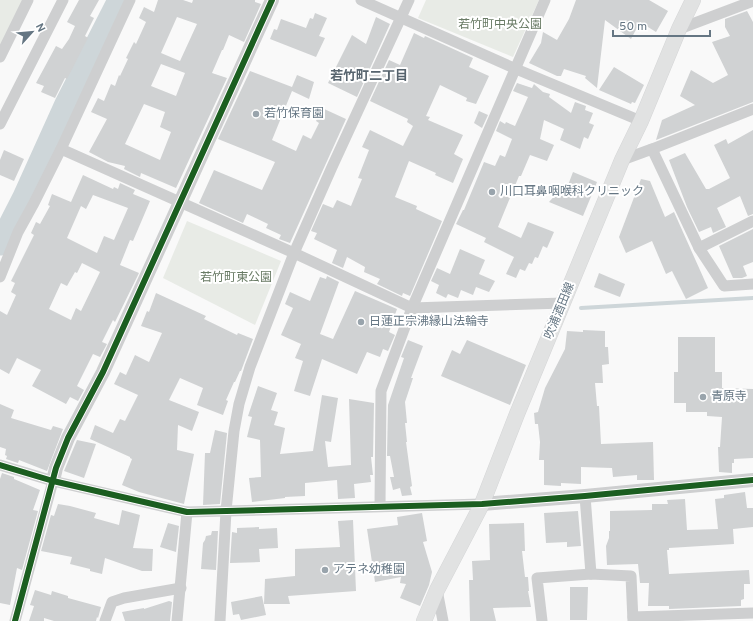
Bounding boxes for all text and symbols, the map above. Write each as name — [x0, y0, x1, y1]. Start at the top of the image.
north arrow — [12, 12, 52, 52]
scale bar — [613, 12, 710, 38]
park label: 若竹町中央公園 — [458, 17, 542, 33]
text: 50 m — [619, 19, 647, 35]
text: N — [32, 21, 48, 35]
district label: 若竹町二丁目 — [330, 68, 408, 85]
place label: 若竹保育園 — [264, 106, 324, 122]
marker: 若竹保育園 — [251, 109, 261, 119]
place label: 川口耳鼻咽喉科クリニック — [500, 184, 644, 200]
marker: 川口耳鼻咽喉科クリニック — [487, 187, 497, 197]
park label: 若竹町東公園 — [200, 270, 272, 286]
street label: 吹浦酒田線 — [541, 280, 579, 342]
place label: 日蓮正宗沸縁山法輪寺 — [369, 314, 489, 330]
marker: 日蓮正宗沸縁山法輪寺 — [356, 317, 366, 327]
place label: 青原寺 — [711, 389, 747, 405]
marker: 青原寺 — [698, 392, 708, 402]
place label: アテネ幼稚園 — [333, 562, 405, 578]
marker: アテネ幼稚園 — [320, 565, 330, 575]

